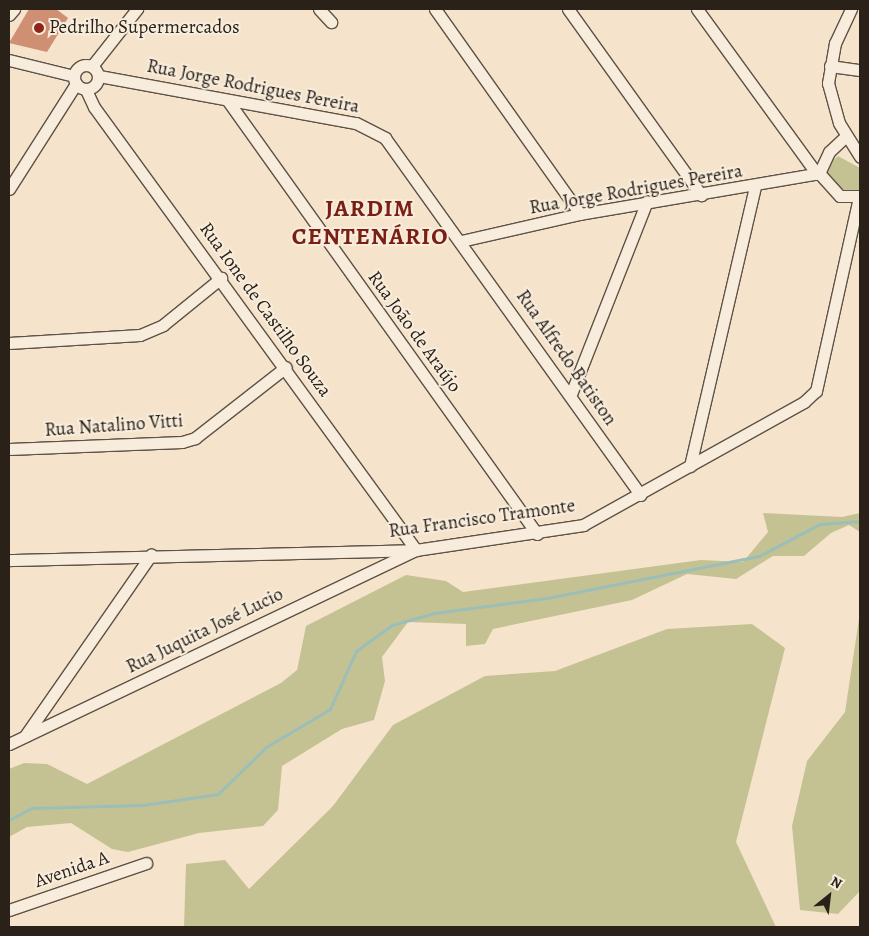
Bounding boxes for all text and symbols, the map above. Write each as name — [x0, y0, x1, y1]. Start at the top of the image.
place label: Pedrilho Supermercados — [49, 17, 240, 39]
marker: Pedrilho Supermercados — [33, 22, 45, 34]
street label: Rua Jorge Rodrigues Pereira — [145, 55, 361, 119]
street label: Rua Jorge Rodrigues Pereira — [528, 160, 744, 220]
district label: JARDIM CENTENÁRIO — [290, 195, 450, 251]
street label: Rua Ione de Castilho Souza — [194, 218, 336, 402]
street label: Rua João de Araújo — [362, 267, 466, 397]
street label: Rua Alfredo Batiston — [511, 286, 621, 430]
street label: Rua Natalino Vitti — [44, 410, 184, 442]
street label: Rua Francisco Tramonte — [387, 495, 577, 543]
street label: Rua Juquita José Lucio — [123, 583, 287, 679]
street label: Avenida A — [32, 847, 112, 893]
north arrow — [804, 871, 854, 921]
text: N — [827, 872, 846, 893]

